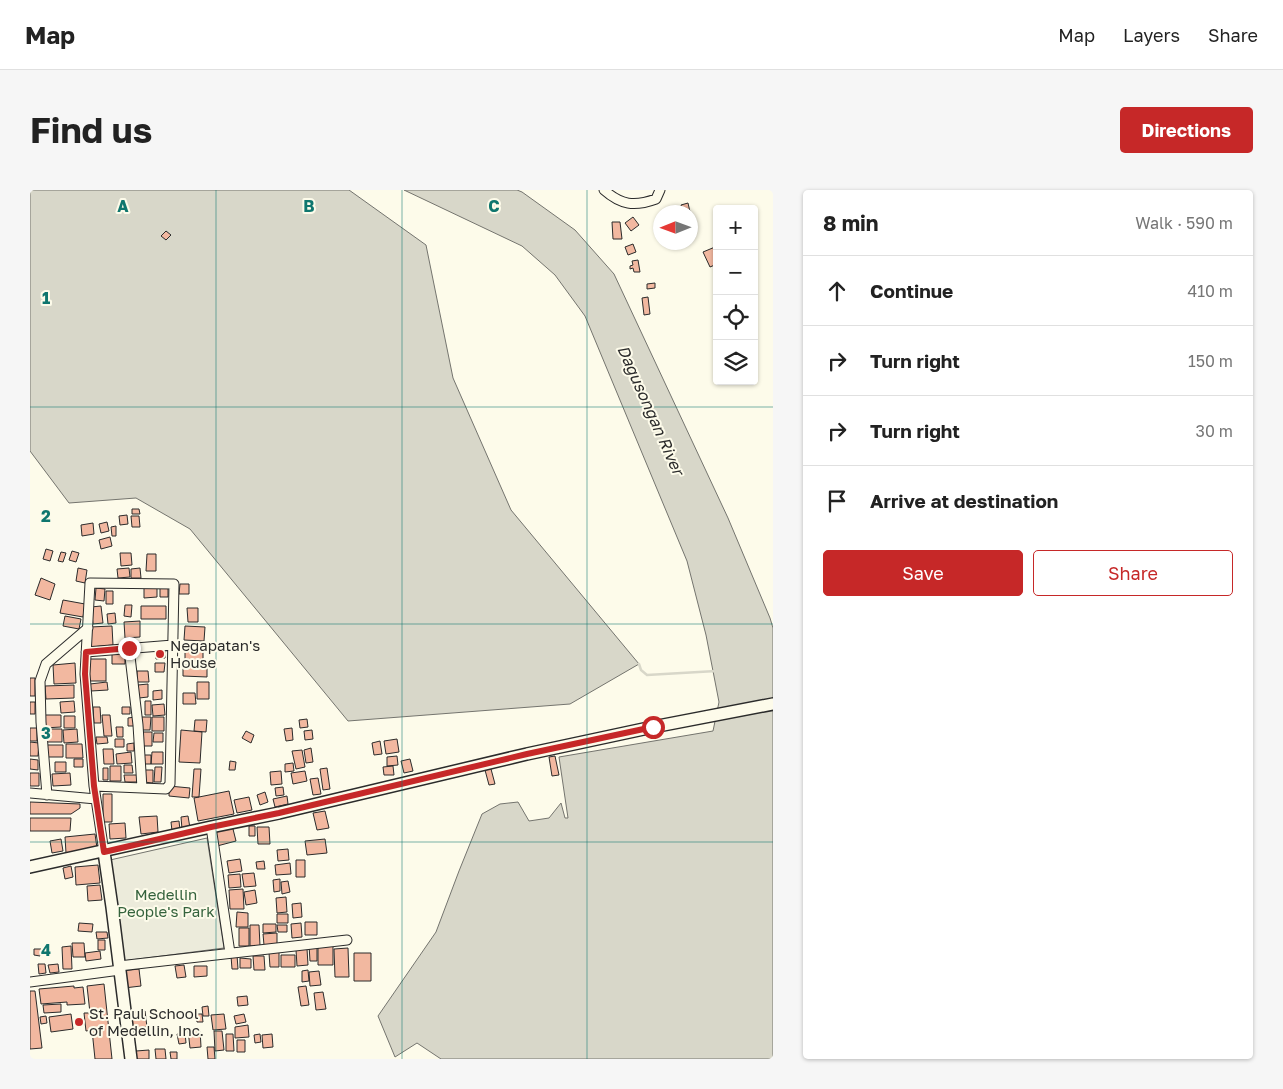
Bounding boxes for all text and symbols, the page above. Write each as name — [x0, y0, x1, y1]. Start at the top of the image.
text: Map — [25, 20, 75, 49]
text: Map — [1058, 24, 1095, 46]
text: Layers — [1123, 24, 1180, 46]
text: Share — [1208, 24, 1258, 46]
button: Directions — [1120, 107, 1253, 153]
text: Find us — [30, 109, 152, 151]
text: A — [117, 196, 129, 216]
text: B — [303, 196, 315, 216]
text: C — [488, 196, 500, 216]
north arrow — [653, 205, 698, 250]
map controls — [713, 205, 758, 385]
button: + — [713, 205, 758, 250]
text: 8 min — [823, 210, 879, 236]
text: Walk · 590 m — [1135, 213, 1233, 233]
button: − — [713, 250, 758, 295]
icon: ahead — [823, 277, 851, 305]
text: Continue — [870, 279, 953, 302]
text: 410 m — [1187, 281, 1233, 301]
text: 1 — [42, 288, 50, 308]
button: locate — [713, 295, 758, 340]
button: layers — [713, 340, 758, 385]
water label: Dagusongan River — [613, 342, 690, 480]
icon: right — [823, 347, 851, 375]
text: Turn right — [870, 349, 960, 372]
text: 150 m — [1188, 351, 1233, 371]
icon: right — [823, 417, 851, 445]
text: Turn right — [870, 419, 960, 442]
text: 30 m — [1196, 421, 1233, 441]
icon: arrive — [823, 487, 851, 515]
text: Arrive at destination — [870, 489, 1058, 512]
text: 2 — [41, 506, 51, 526]
button: Save — [823, 550, 1023, 596]
button: Share — [1033, 550, 1233, 596]
place label: Negapatan's House — [170, 636, 260, 671]
route end — [118, 637, 141, 660]
marker: Negapatan's House — [154, 648, 166, 660]
route start — [642, 716, 665, 739]
text: 3 — [41, 723, 51, 743]
park label: Medellin People's Park — [117, 885, 215, 920]
text: 4 — [41, 940, 51, 960]
place label: St. Paul School of Medellin, Inc. — [89, 1004, 204, 1039]
marker: St. Paul School of Medellin, Inc. — [73, 1016, 85, 1028]

